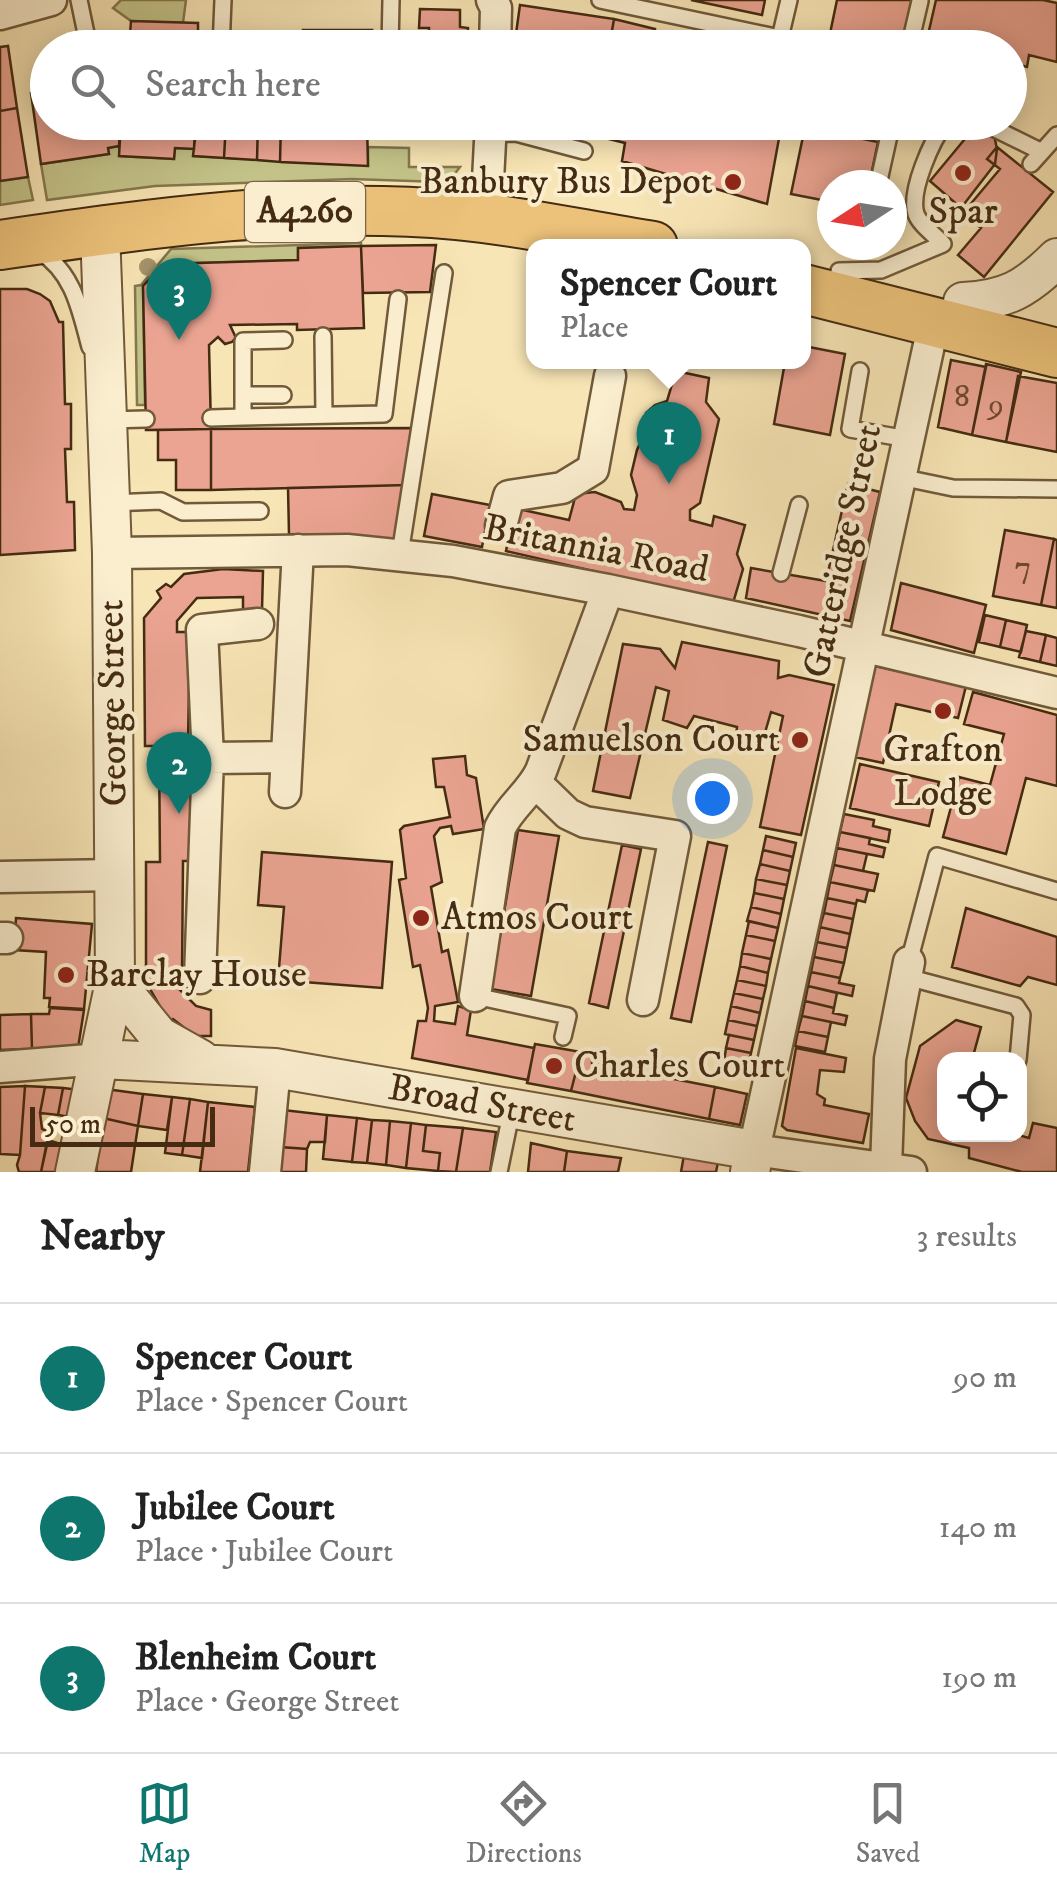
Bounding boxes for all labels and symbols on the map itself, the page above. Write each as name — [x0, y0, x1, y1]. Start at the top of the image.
place label: Banbury Bus Depot — [419, 158, 713, 206]
marker: Spar — [952, 162, 974, 184]
north arrow — [817, 170, 907, 260]
marker: Banbury Bus Depot — [722, 171, 744, 193]
road number: A4260 — [245, 182, 365, 242]
place label: Spar — [928, 188, 998, 236]
pin: 3 — [146, 258, 212, 340]
house number: 8 — [954, 377, 970, 417]
house number: 9 — [986, 385, 1004, 425]
pin: 1 — [636, 402, 702, 484]
street label: Gatteridge Street — [793, 420, 893, 682]
street label: Britannia Road — [479, 504, 713, 594]
house number: 7 — [1015, 548, 1031, 588]
street label: George Street — [87, 599, 139, 807]
marker: Grafton Lodge — [932, 700, 954, 722]
place label: Samuelson Court — [522, 716, 780, 764]
place label: Grafton Lodge — [883, 726, 1003, 818]
marker: Samuelson Court — [789, 729, 811, 751]
pin: 2 — [146, 732, 212, 814]
your location — [687, 773, 738, 824]
place label: Atmos Court — [441, 894, 634, 942]
marker: Atmos Court — [410, 907, 432, 929]
place label: Barclay House — [86, 951, 307, 999]
marker: Barclay House — [55, 964, 77, 986]
place label: Charles Court — [574, 1042, 786, 1090]
marker: Charles Court — [543, 1055, 565, 1077]
street label: Broad Street — [384, 1064, 580, 1144]
scale bar — [30, 1102, 215, 1146]

